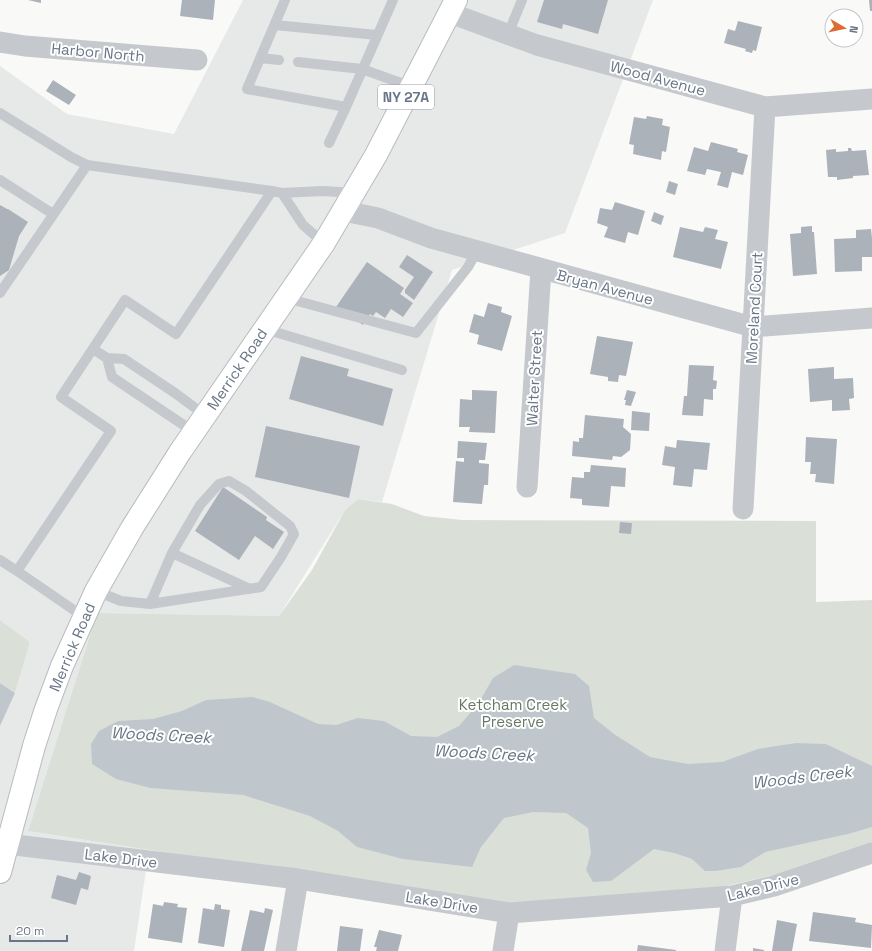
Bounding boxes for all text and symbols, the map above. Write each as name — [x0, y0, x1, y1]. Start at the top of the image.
north arrow — [824, 8, 864, 48]
text: N — [846, 25, 861, 34]
street label: Harbor North — [51, 38, 145, 66]
street label: Wood Avenue — [608, 56, 708, 100]
road number: NY 27A — [378, 85, 434, 109]
street label: Moreland Court — [742, 251, 766, 364]
street label: Bryan Avenue — [555, 265, 655, 309]
street label: Merrick Road — [203, 324, 271, 414]
street label: Walter Street — [522, 329, 546, 427]
street label: Merrick Road — [45, 600, 99, 694]
park label: Ketcham Creek Preserve — [459, 695, 567, 731]
water label: Woods Creek — [111, 722, 214, 748]
water label: Woods Creek — [434, 740, 537, 766]
water label: Woods Creek — [751, 760, 855, 794]
street label: Lake Drive — [84, 844, 159, 872]
street label: Lake Drive — [725, 869, 801, 905]
street label: Lake Drive — [404, 887, 480, 917]
scale bar — [10, 917, 67, 943]
text: 20 m — [16, 923, 44, 939]

